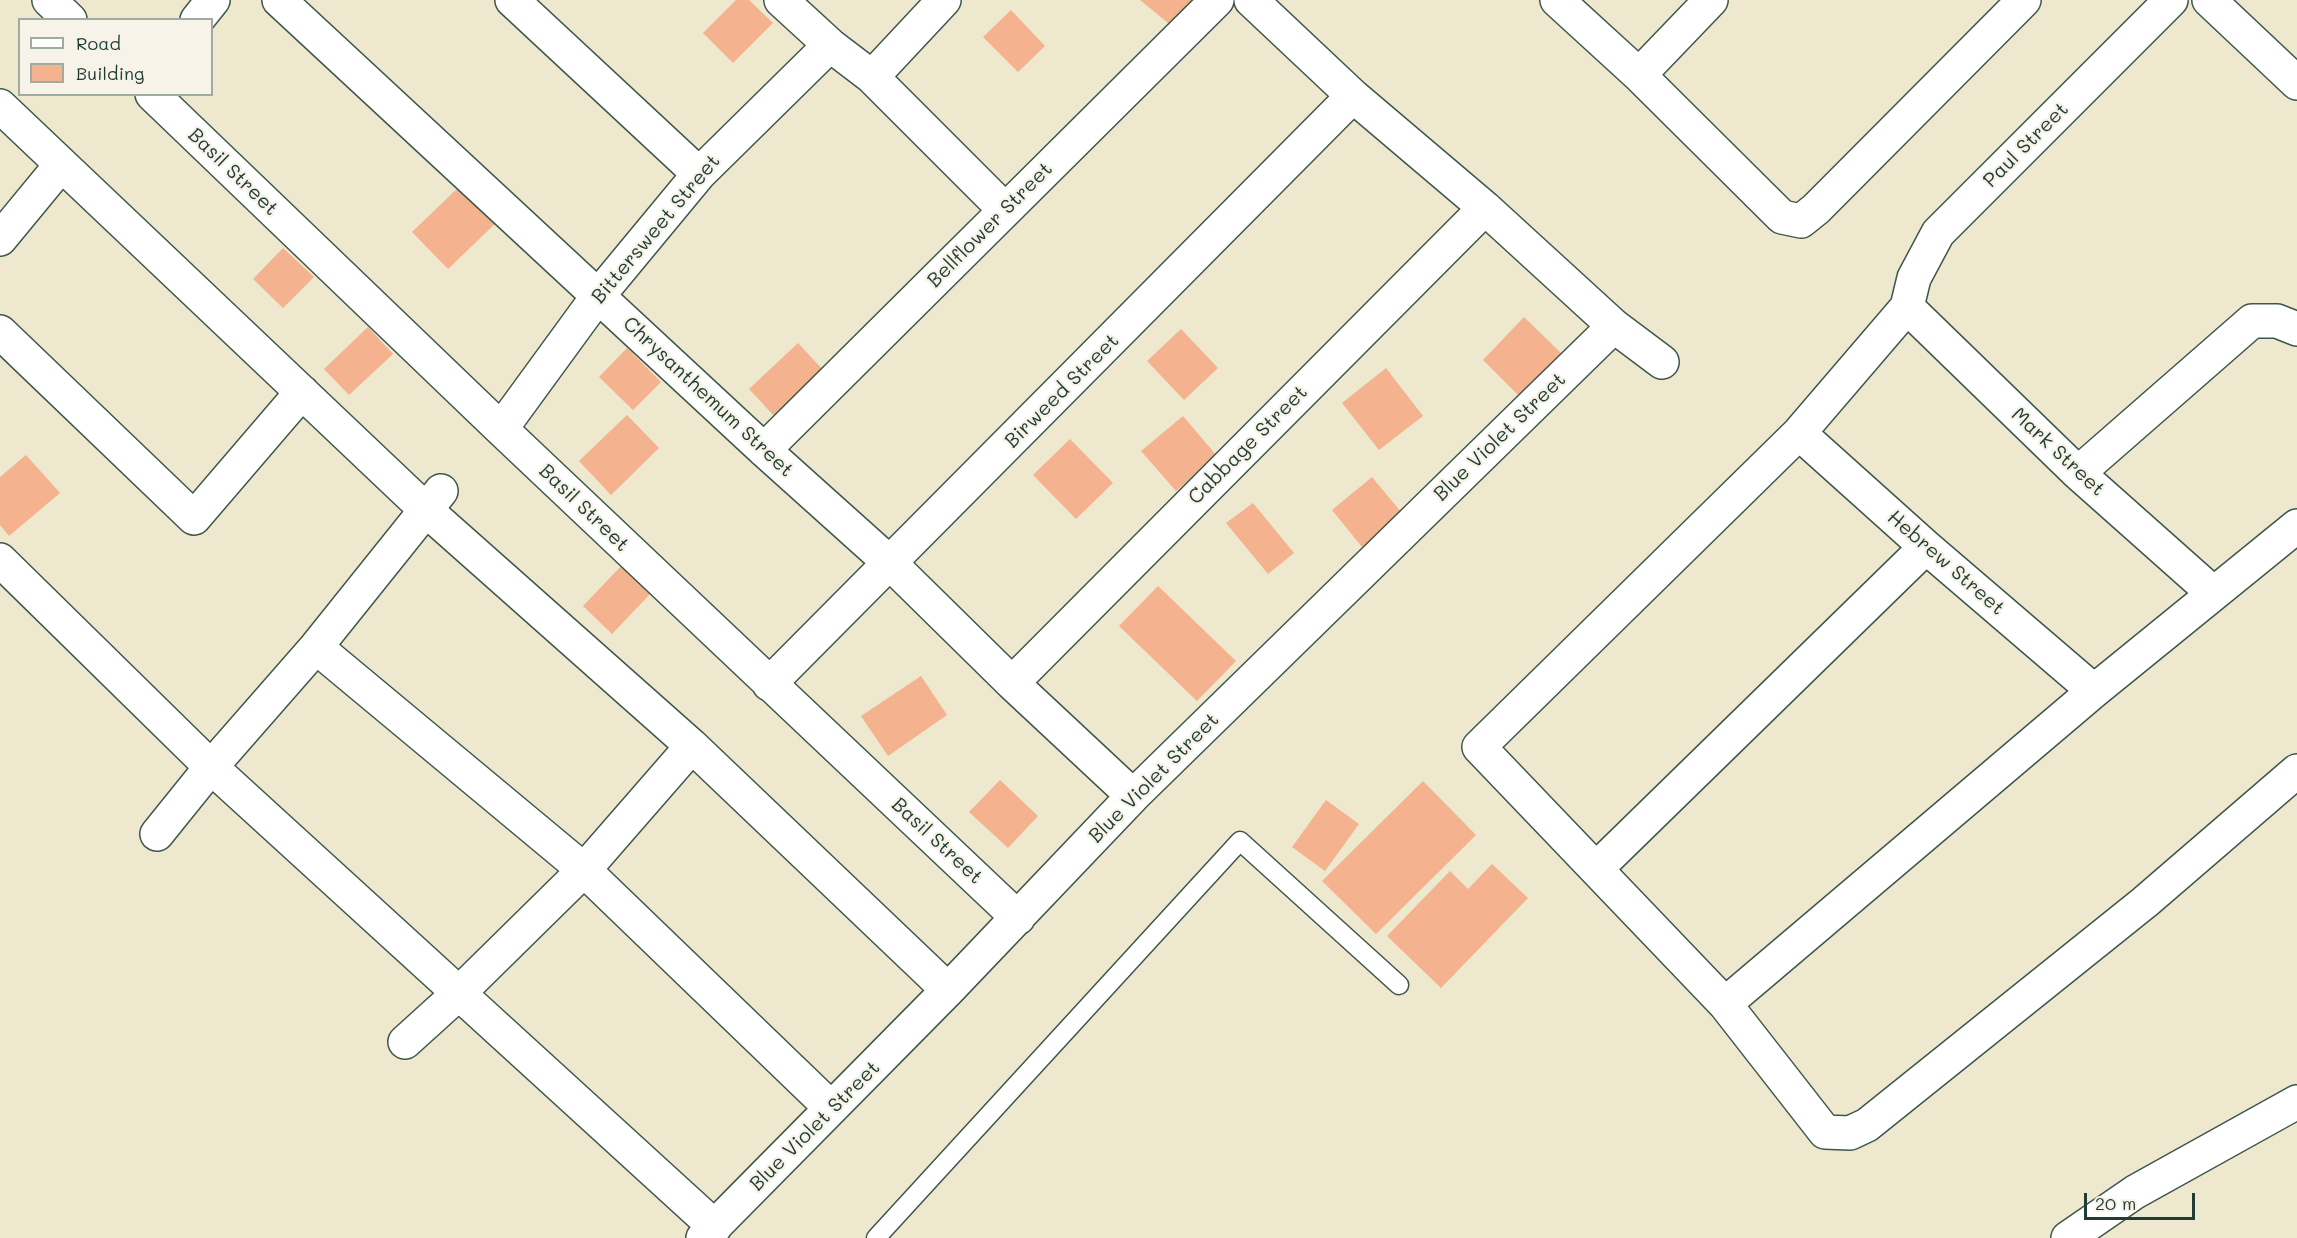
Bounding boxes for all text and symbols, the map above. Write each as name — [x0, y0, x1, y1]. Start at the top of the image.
legend — [18, 18, 213, 96]
text: Road — [76, 31, 121, 55]
text: Building — [76, 61, 144, 85]
street label: Paul Street — [1978, 97, 2074, 193]
street label: Basil Street — [183, 123, 283, 221]
street label: Bittersweet Street — [587, 150, 725, 308]
street label: Bellflower Street — [922, 157, 1058, 293]
street label: Chrysanthemum Street — [618, 312, 798, 482]
street label: Birweed Street — [1000, 329, 1124, 453]
street label: Blue Violet Street — [1429, 368, 1571, 506]
street label: Cabbage Street — [1183, 380, 1313, 510]
street label: Mark Street — [2006, 403, 2110, 501]
street label: Basil Street — [534, 459, 634, 557]
street label: Hebrew Street — [1883, 506, 2009, 620]
street label: Blue Violet Street — [1084, 708, 1224, 848]
street label: Basil Street — [886, 793, 988, 889]
street label: Blue Violet Street — [745, 1056, 885, 1196]
scale bar — [2087, 1181, 2198, 1219]
text: 20 m — [2095, 1191, 2136, 1215]

